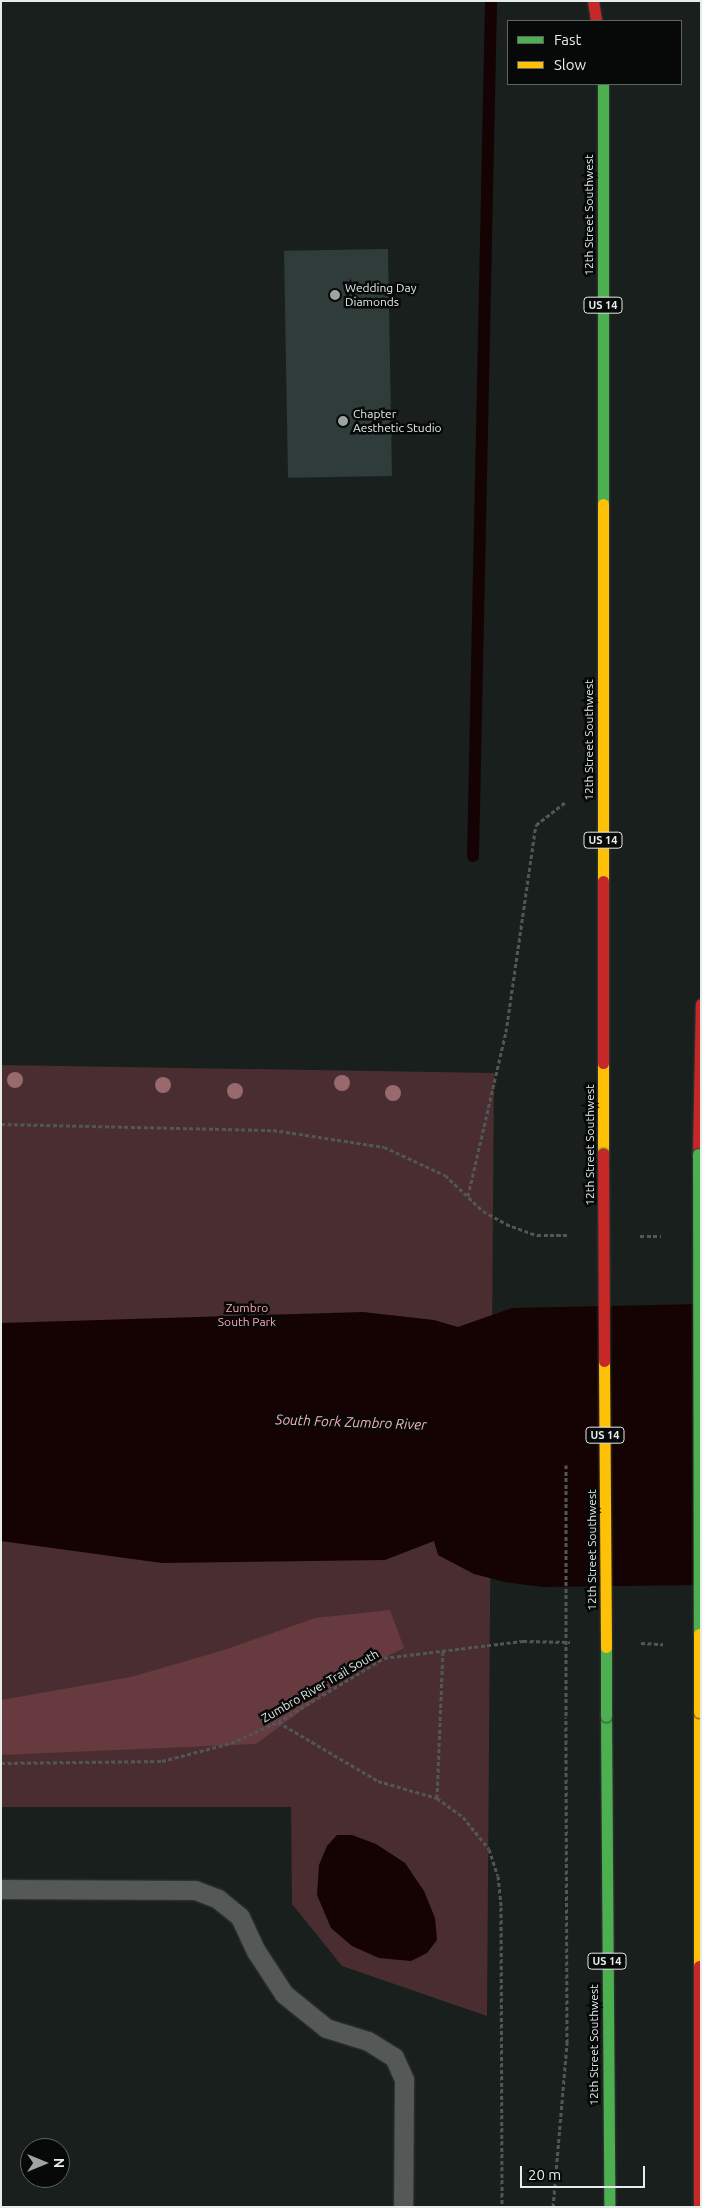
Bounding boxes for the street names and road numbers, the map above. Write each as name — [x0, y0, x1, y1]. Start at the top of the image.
street label: 12th Street Southwest — [582, 154, 596, 276]
road number: US 14 — [583, 296, 623, 314]
street label: 12th Street Southwest — [582, 679, 596, 801]
road number: US 14 — [583, 832, 623, 848]
street label: 12th Street Southwest — [583, 1084, 597, 1206]
road number: US 14 — [585, 1426, 625, 1444]
street label: 12th Street Southwest — [585, 1489, 599, 1611]
street label: Zumbro River Trail South — [259, 1647, 381, 1725]
road number: US 14 — [587, 1952, 627, 1970]
street label: 12th Street Southwest — [587, 1984, 601, 2106]

